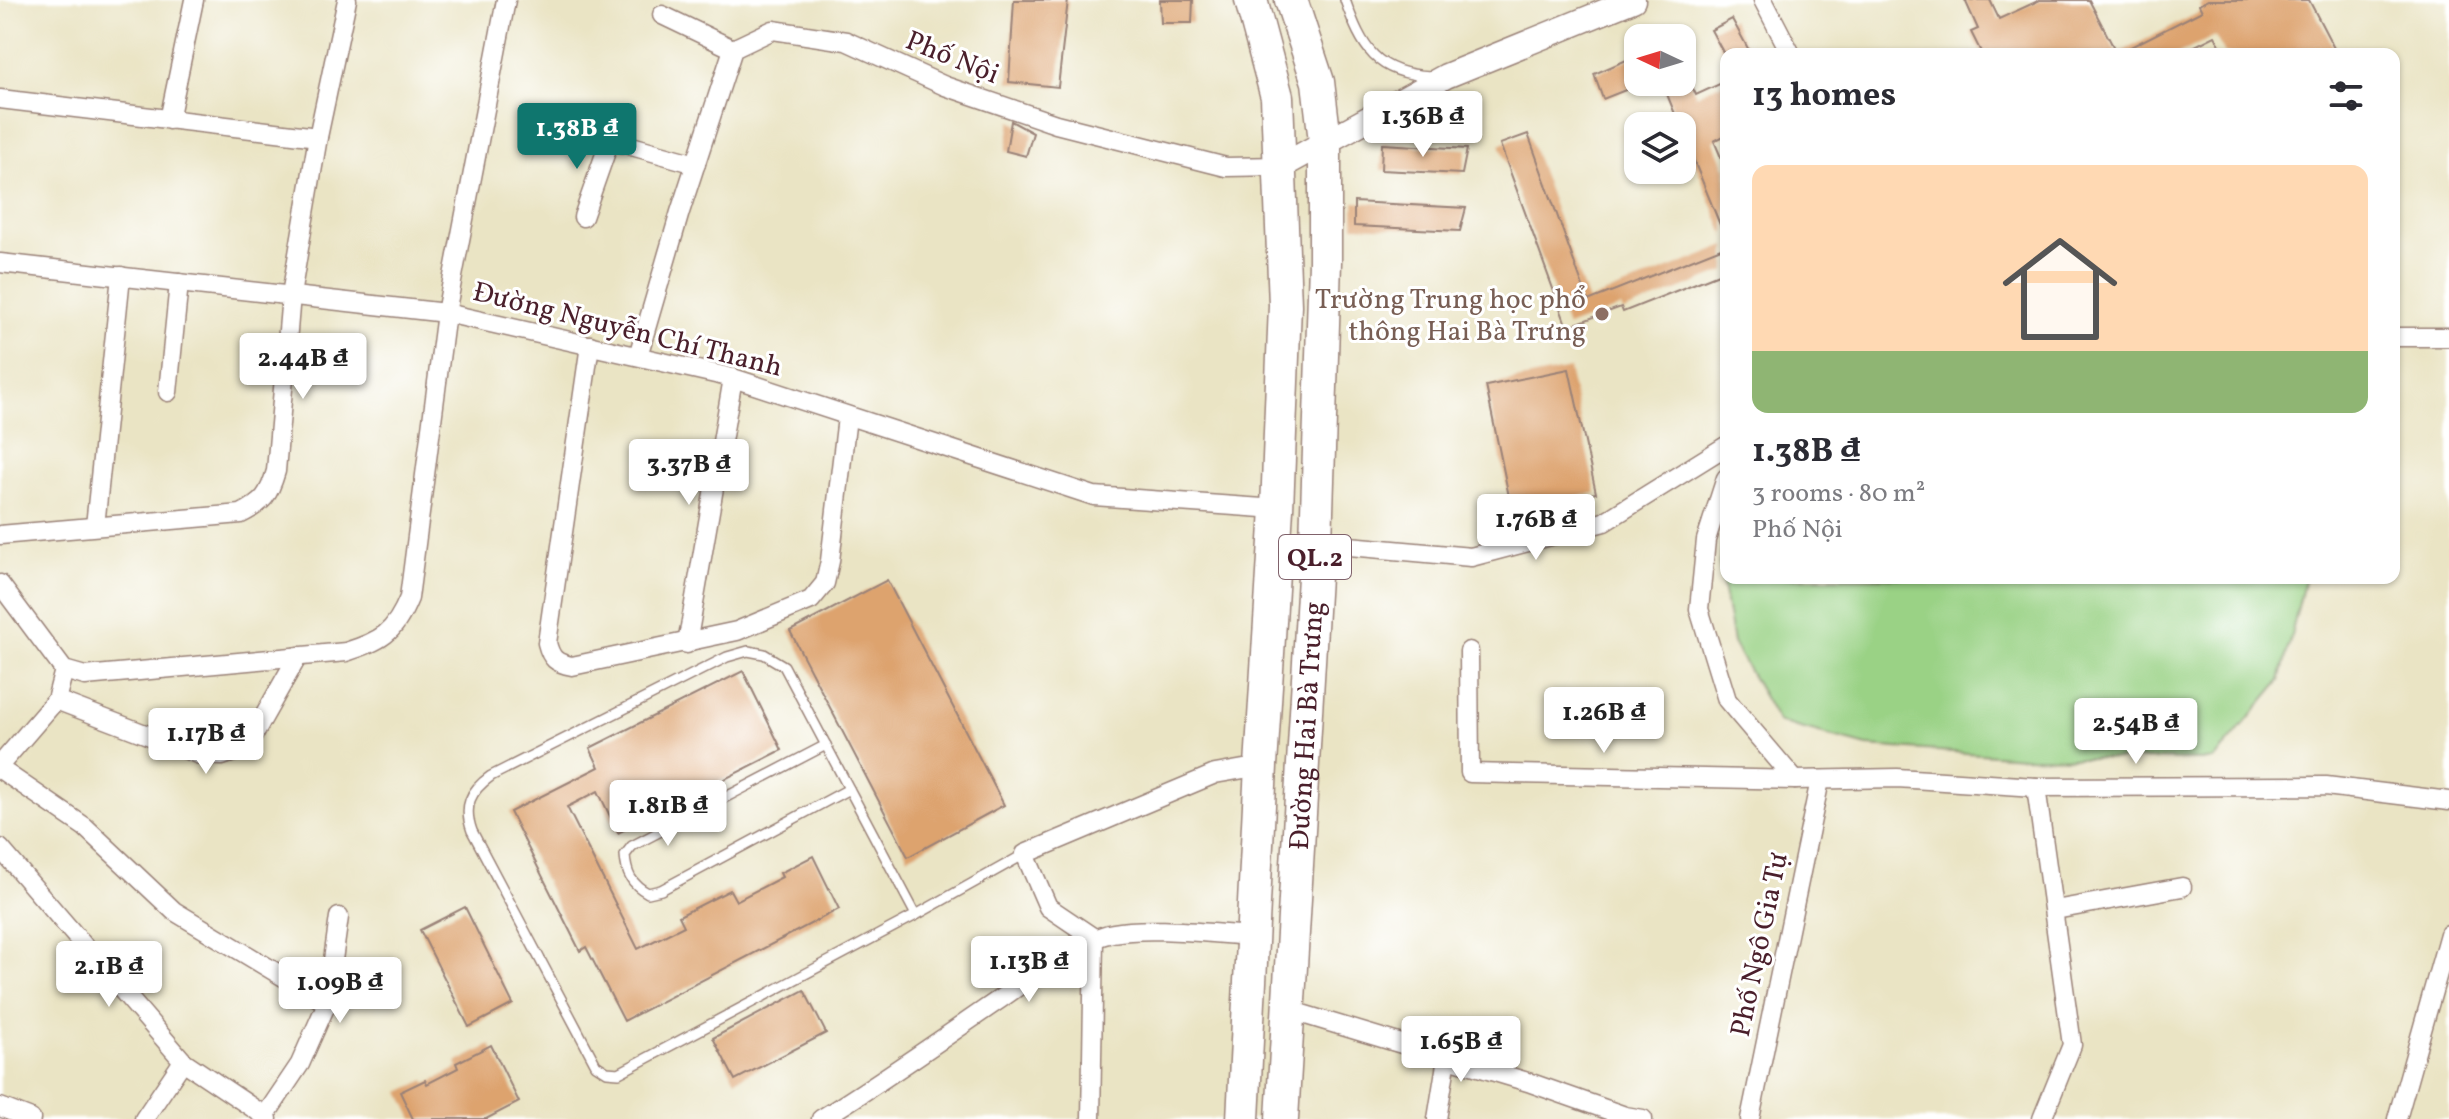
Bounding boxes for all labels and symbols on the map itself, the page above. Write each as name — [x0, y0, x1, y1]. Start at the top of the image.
street label: Phố Nội — [900, 22, 1005, 95]
north arrow — [1624, 24, 1696, 96]
pin: 1.36B ₫ — [1349, 91, 1497, 159]
pin: 1.38B ₫ — [503, 103, 651, 171]
street label: Đường Nguyễn Chí Thanh — [469, 273, 786, 388]
place label: Trường Trung học phổ thông Hai Bà Trưng — [1315, 281, 1586, 352]
marker: Trường Trung học phổ thông Hai Bà Trưng — [1593, 305, 1611, 323]
pin: 2.44B ₫ — [229, 333, 377, 401]
pin: 3.37B ₫ — [615, 439, 763, 507]
pin: 1.76B ₫ — [1462, 494, 1610, 562]
road number: QL.2 — [1279, 535, 1351, 579]
street label: Đường Hai Bà Trưng — [1281, 600, 1335, 851]
pin: 1.26B ₫ — [1530, 687, 1678, 755]
pin: 2.54B ₫ — [2062, 698, 2210, 766]
pin: 1.17B ₫ — [132, 708, 280, 776]
pin: 1.81B ₫ — [594, 780, 742, 848]
street label: Phố Ngô Gia Tự — [1722, 849, 1799, 1041]
pin: 1.13B ₫ — [955, 936, 1103, 1004]
pin: 2.1B ₫ — [44, 941, 174, 1009]
pin: 1.09B ₫ — [266, 957, 414, 1025]
pin: 1.65B ₫ — [1387, 1016, 1535, 1084]

